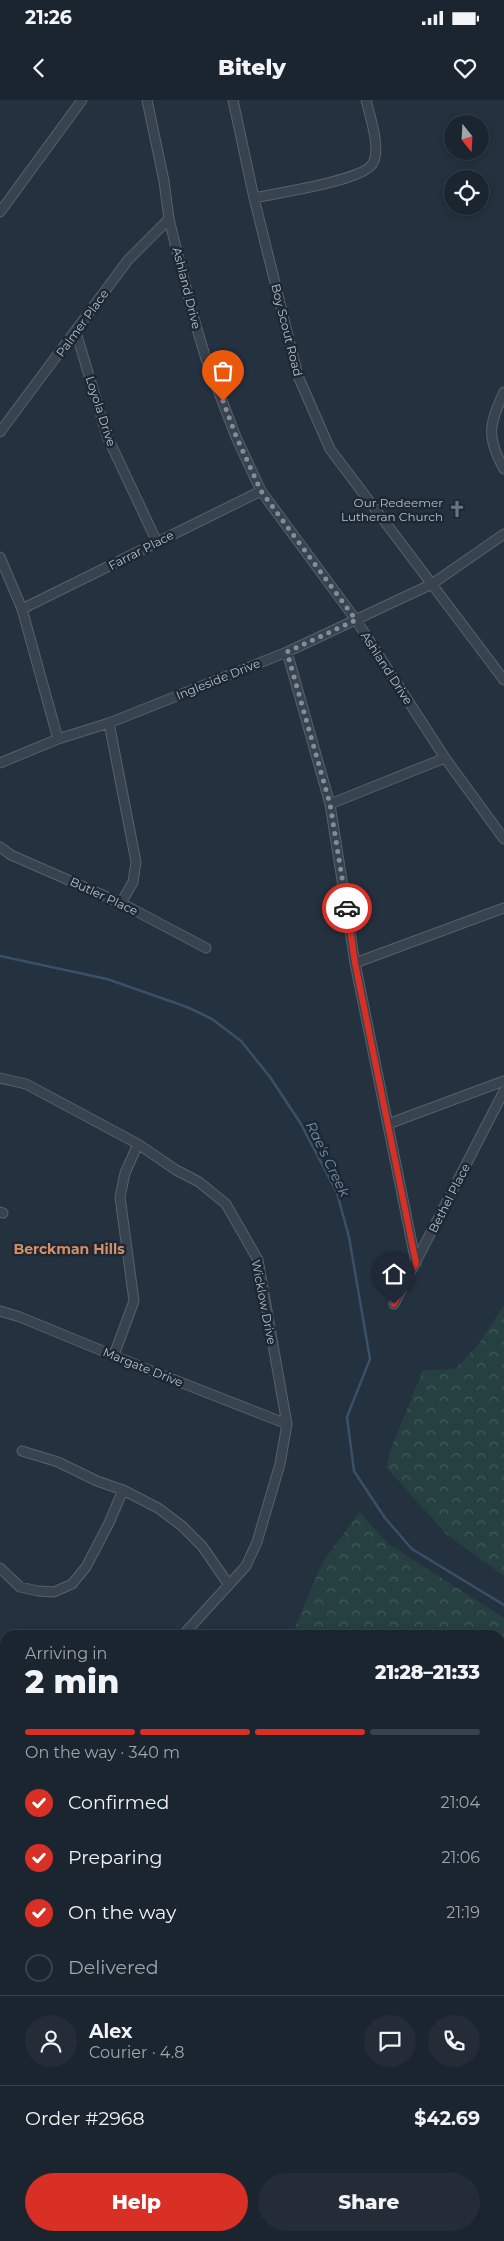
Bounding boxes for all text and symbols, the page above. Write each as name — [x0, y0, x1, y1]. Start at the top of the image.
text: 21:26 — [25, 6, 72, 29]
icon: back — [25, 54, 53, 82]
text: Bitely — [218, 54, 286, 81]
icon: heart — [451, 54, 479, 82]
north arrow — [444, 115, 489, 160]
map controls — [444, 115, 489, 215]
button: locate — [444, 170, 489, 215]
street label: Ashland Drive — [170, 246, 204, 330]
street label: Boy Scout Road — [268, 282, 306, 378]
street label: Palmer Place — [53, 286, 111, 360]
pin — [202, 350, 244, 401]
icon: bag — [209, 357, 237, 385]
street label: Loyola Drive — [83, 374, 119, 448]
place label: Our Redeemer Lutheran Church — [341, 495, 443, 524]
church icon: Our Redeemer Lutheran Church — [447, 499, 467, 519]
street label: Farrar Place — [106, 527, 176, 573]
street label: Ashland Drive — [358, 629, 416, 707]
street label: Ingleside Drive — [174, 655, 262, 703]
street label: Butler Place — [68, 874, 140, 918]
courier — [322, 883, 372, 933]
icon: car — [333, 894, 361, 922]
water label: Rae's Creek — [302, 1118, 354, 1200]
street label: Bethel Place — [425, 1161, 473, 1235]
district label: Berckman Hills — [13, 1240, 125, 1258]
pin — [373, 1253, 415, 1304]
street label: Wicklow Drive — [248, 1258, 280, 1346]
icon: home — [380, 1260, 408, 1288]
street label: Margate Drive — [101, 1344, 185, 1390]
text: Arriving in — [25, 1644, 107, 1663]
text: 21:28–21:33 — [375, 1661, 480, 1684]
text: 2 min — [25, 1662, 119, 1701]
text: On the way · 340 m — [25, 1743, 180, 1762]
icon: check — [25, 1789, 53, 1817]
text: Confirmed — [68, 1791, 169, 1814]
text: 21:04 — [441, 1793, 480, 1812]
icon: check — [25, 1844, 53, 1872]
text: Preparing — [68, 1846, 163, 1869]
text: 21:06 — [441, 1848, 480, 1867]
icon: check — [25, 1899, 53, 1927]
text: On the way — [68, 1901, 176, 1924]
text: 21:19 — [446, 1903, 480, 1922]
text: Delivered — [68, 1956, 159, 1979]
button: person — [25, 2015, 77, 2067]
button: chat — [364, 2015, 416, 2067]
button: phone — [428, 2015, 480, 2067]
text: Alex — [89, 2020, 132, 2043]
text: Courier · 4.8 — [89, 2043, 185, 2062]
text: Order #2968 — [25, 2107, 145, 2130]
text: $42.69 — [414, 2107, 480, 2130]
button: Help — [25, 2173, 248, 2231]
button: Share — [258, 2173, 480, 2231]

